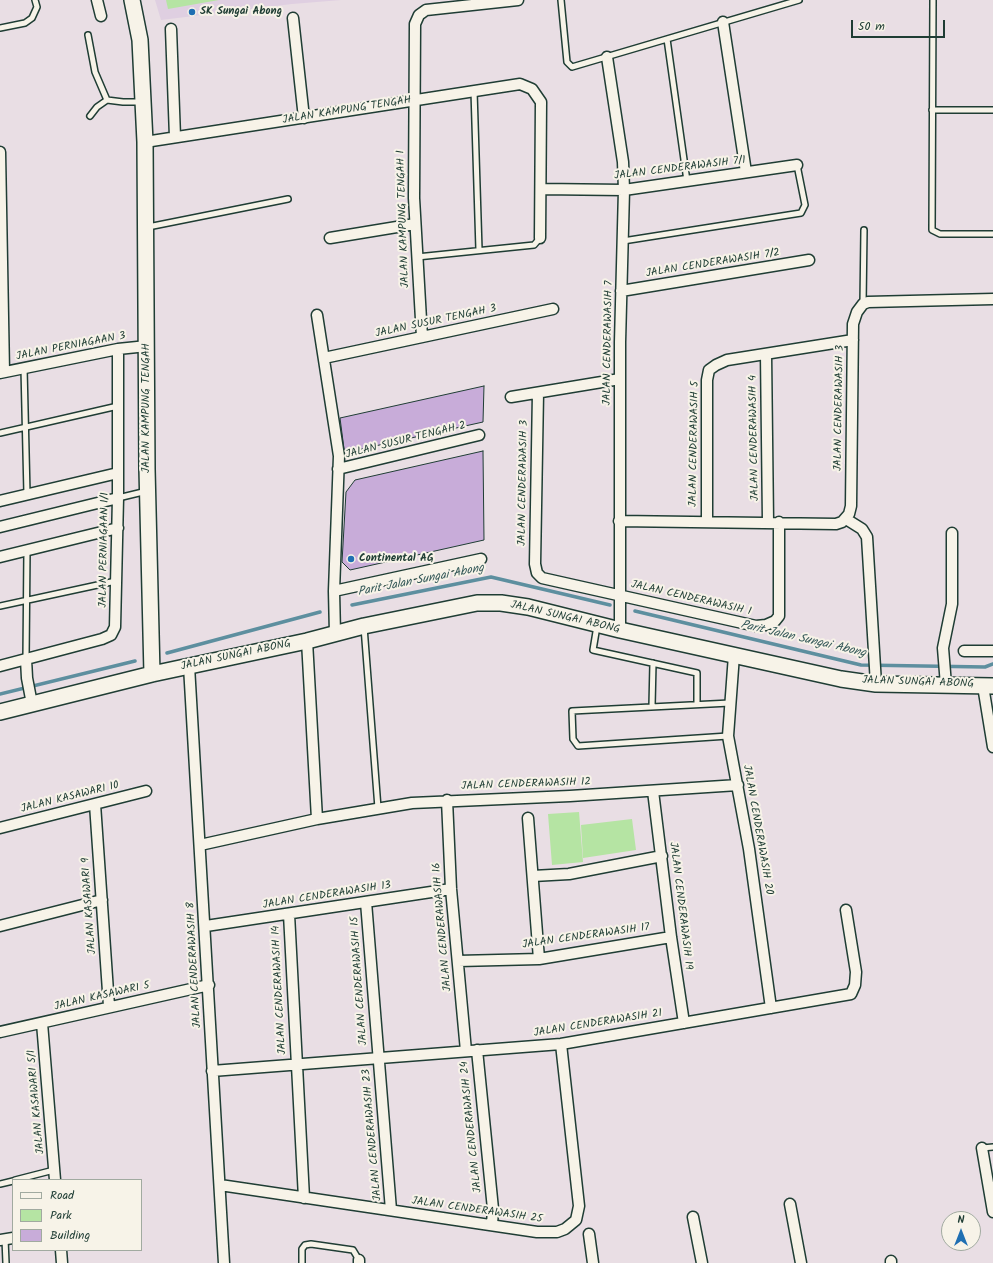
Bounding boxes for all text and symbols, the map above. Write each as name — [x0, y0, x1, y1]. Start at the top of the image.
place label: SK Sungai Abong — [200, 5, 282, 19]
marker: SK Sungai Abong — [187, 7, 197, 17]
scale bar — [853, 12, 947, 38]
text: 50 m — [858, 17, 885, 36]
street label: JALAN KAMPUNG TENGAH — [282, 94, 412, 128]
street label: JALAN KAMPUNG TENGAH 1 — [395, 150, 413, 288]
street label: JALAN CENDERAWASIH 7/1 — [614, 154, 746, 184]
street label: JALAN CENDERAWASIH 7/2 — [645, 247, 781, 281]
street label: JALAN CENDERAWASIH 7 — [601, 280, 617, 406]
street label: JALAN SUSUR TENGAH 3 — [374, 303, 498, 341]
street label: JALAN PERNIAGAAN 3 — [15, 330, 127, 364]
street label: JALAN KAMPUNG TENGAH — [140, 343, 154, 473]
street label: JALAN CENDERAWASIH 3 — [832, 345, 848, 471]
street label: JALAN CENDERAWASIH 4 — [747, 375, 763, 501]
street label: JALAN CENDERAWASIH 5 — [687, 381, 703, 507]
street label: JALAN SUSUR TENGAH 2 — [345, 420, 467, 462]
street label: JALAN CENDERAWASIH 3 — [516, 420, 532, 546]
street label: JALAN PERNIAGAAN 1/1 — [97, 492, 113, 608]
place label: Continental AG — [359, 552, 434, 566]
marker: Continental AG — [346, 554, 356, 564]
water label: Parit Jalan Sungai Abong — [357, 562, 485, 600]
street label: JALAN CENDERAWASIH 1 — [629, 579, 753, 619]
street label: JALAN SUNGAI ABONG — [509, 599, 621, 637]
water label: Parit Jalan Sungai Abong — [739, 619, 867, 661]
street label: JALAN SUNGAI ABONG — [180, 638, 292, 674]
street label: JALAN SUNGAI ABONG — [862, 674, 974, 692]
street label: JALAN CENDERAWASIH 20 — [739, 764, 775, 896]
street label: JALAN CENDERAWASIH 12 — [461, 776, 591, 794]
street label: JALAN KASAWARI 10 — [20, 779, 120, 817]
street label: JALAN CENDERAWASIH 19 — [666, 841, 694, 971]
street label: JALAN KASAWARI 9 — [80, 857, 100, 955]
street label: JALAN CENDERAWASIH 16 — [431, 862, 455, 992]
street label: JALAN CENDERAWASIH 13 — [262, 879, 392, 913]
street label: JALAN CENDERAWASIH 8 — [185, 902, 205, 1028]
street label: JALAN CENDERAWASIH 15 — [349, 916, 371, 1046]
street label: JALAN CENDERAWASIH 17 — [522, 922, 650, 952]
street label: JALAN CENDERAWASIH 14 — [270, 925, 290, 1055]
street label: JALAN KASAWARI 5 — [53, 980, 151, 1014]
street label: JALAN CENDERAWASIH 21 — [533, 1007, 663, 1041]
street label: JALAN KASAWARI 5/1 — [26, 1049, 48, 1155]
street label: JALAN CENDERAWASIH 24 — [459, 1061, 485, 1193]
street label: JALAN CENDERAWASIH 23 — [361, 1068, 385, 1202]
legend — [12, 1179, 142, 1251]
text: Road — [50, 1186, 74, 1205]
street label: JALAN CENDERAWASIH 25 — [411, 1195, 543, 1227]
text: Park — [50, 1206, 72, 1225]
north arrow — [941, 1211, 981, 1251]
text: N — [958, 1211, 964, 1229]
text: Building — [50, 1226, 90, 1245]

